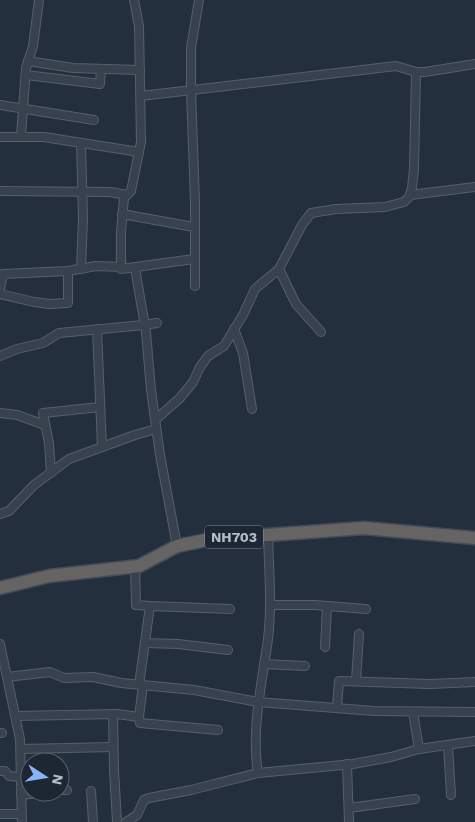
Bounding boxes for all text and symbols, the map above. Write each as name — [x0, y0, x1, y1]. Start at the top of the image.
road number: NH703 — [205, 526, 263, 548]
north arrow — [20, 752, 70, 802]
text: N — [49, 773, 67, 786]

